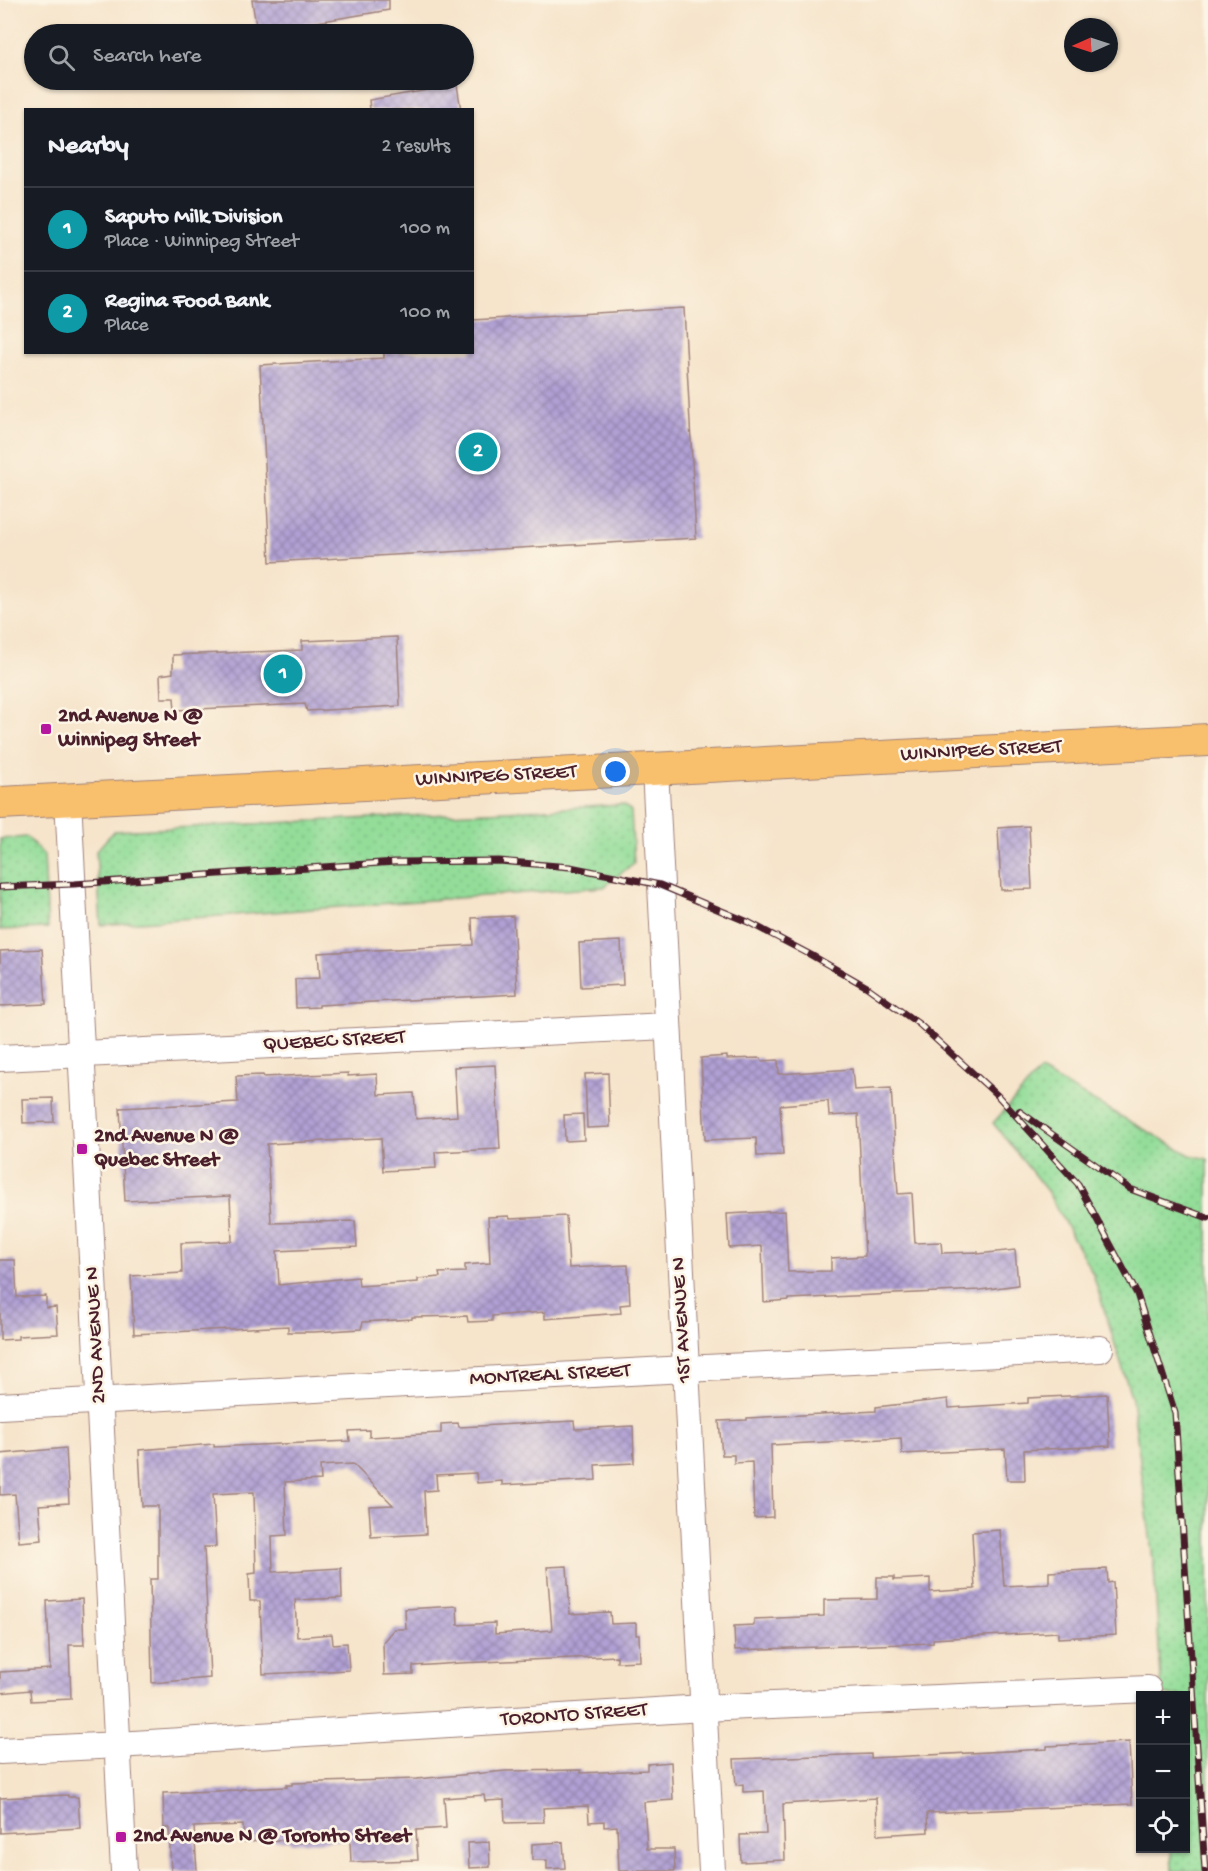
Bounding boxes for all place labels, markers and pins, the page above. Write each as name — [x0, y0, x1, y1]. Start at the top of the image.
pin: 2 — [458, 430, 498, 474]
pin: 1 — [264, 652, 302, 696]
place label: 2nd Avenue N @ Winnipeg Street — [57, 705, 203, 754]
marker: 2nd Avenue N @ Winnipeg Street — [39, 722, 53, 736]
place label: 2nd Avenue N @ Quebec Street — [94, 1125, 239, 1174]
marker: 2nd Avenue N @ Quebec Street — [75, 1142, 89, 1156]
place label: 2nd Avenue N @ Toronto Street — [133, 1825, 413, 1850]
marker: 2nd Avenue N @ Toronto Street — [114, 1830, 128, 1844]

